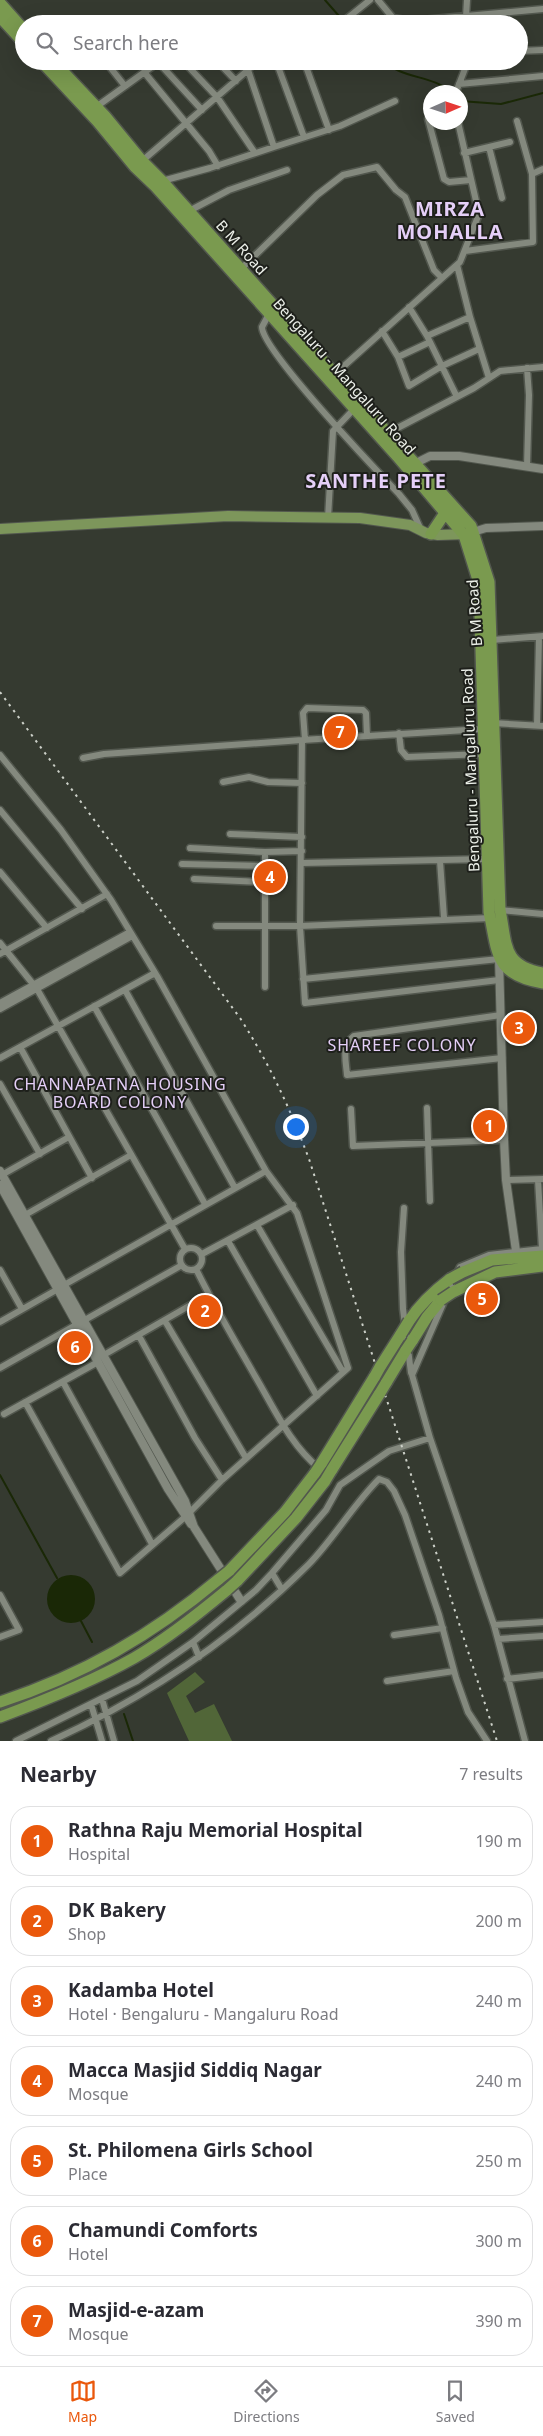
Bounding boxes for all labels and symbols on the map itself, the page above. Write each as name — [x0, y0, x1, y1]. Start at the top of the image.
north arrow — [423, 85, 468, 130]
district label: MIRZA MOHALLA — [396, 195, 504, 245]
street label: B M Road — [212, 215, 272, 279]
street label: Bengaluru - Mangaluru Road — [269, 294, 421, 458]
district label: SANTHE PETE — [305, 467, 447, 494]
street label: B M Road — [462, 579, 486, 647]
street label: Bengaluru - Mangaluru Road — [456, 668, 484, 872]
pin: 7 — [324, 713, 356, 751]
pin: 4 — [254, 858, 286, 896]
pin: 3 — [503, 1009, 535, 1047]
district label: SHAREEF COLONY — [327, 1034, 477, 1056]
district label: CHANNAPATNA HOUSING BOARD COLONY — [13, 1073, 227, 1113]
pin: 1 — [473, 1107, 505, 1145]
your location — [283, 1114, 309, 1140]
pin: 5 — [466, 1280, 498, 1318]
pin: 2 — [189, 1292, 221, 1330]
pin: 6 — [59, 1328, 91, 1366]

